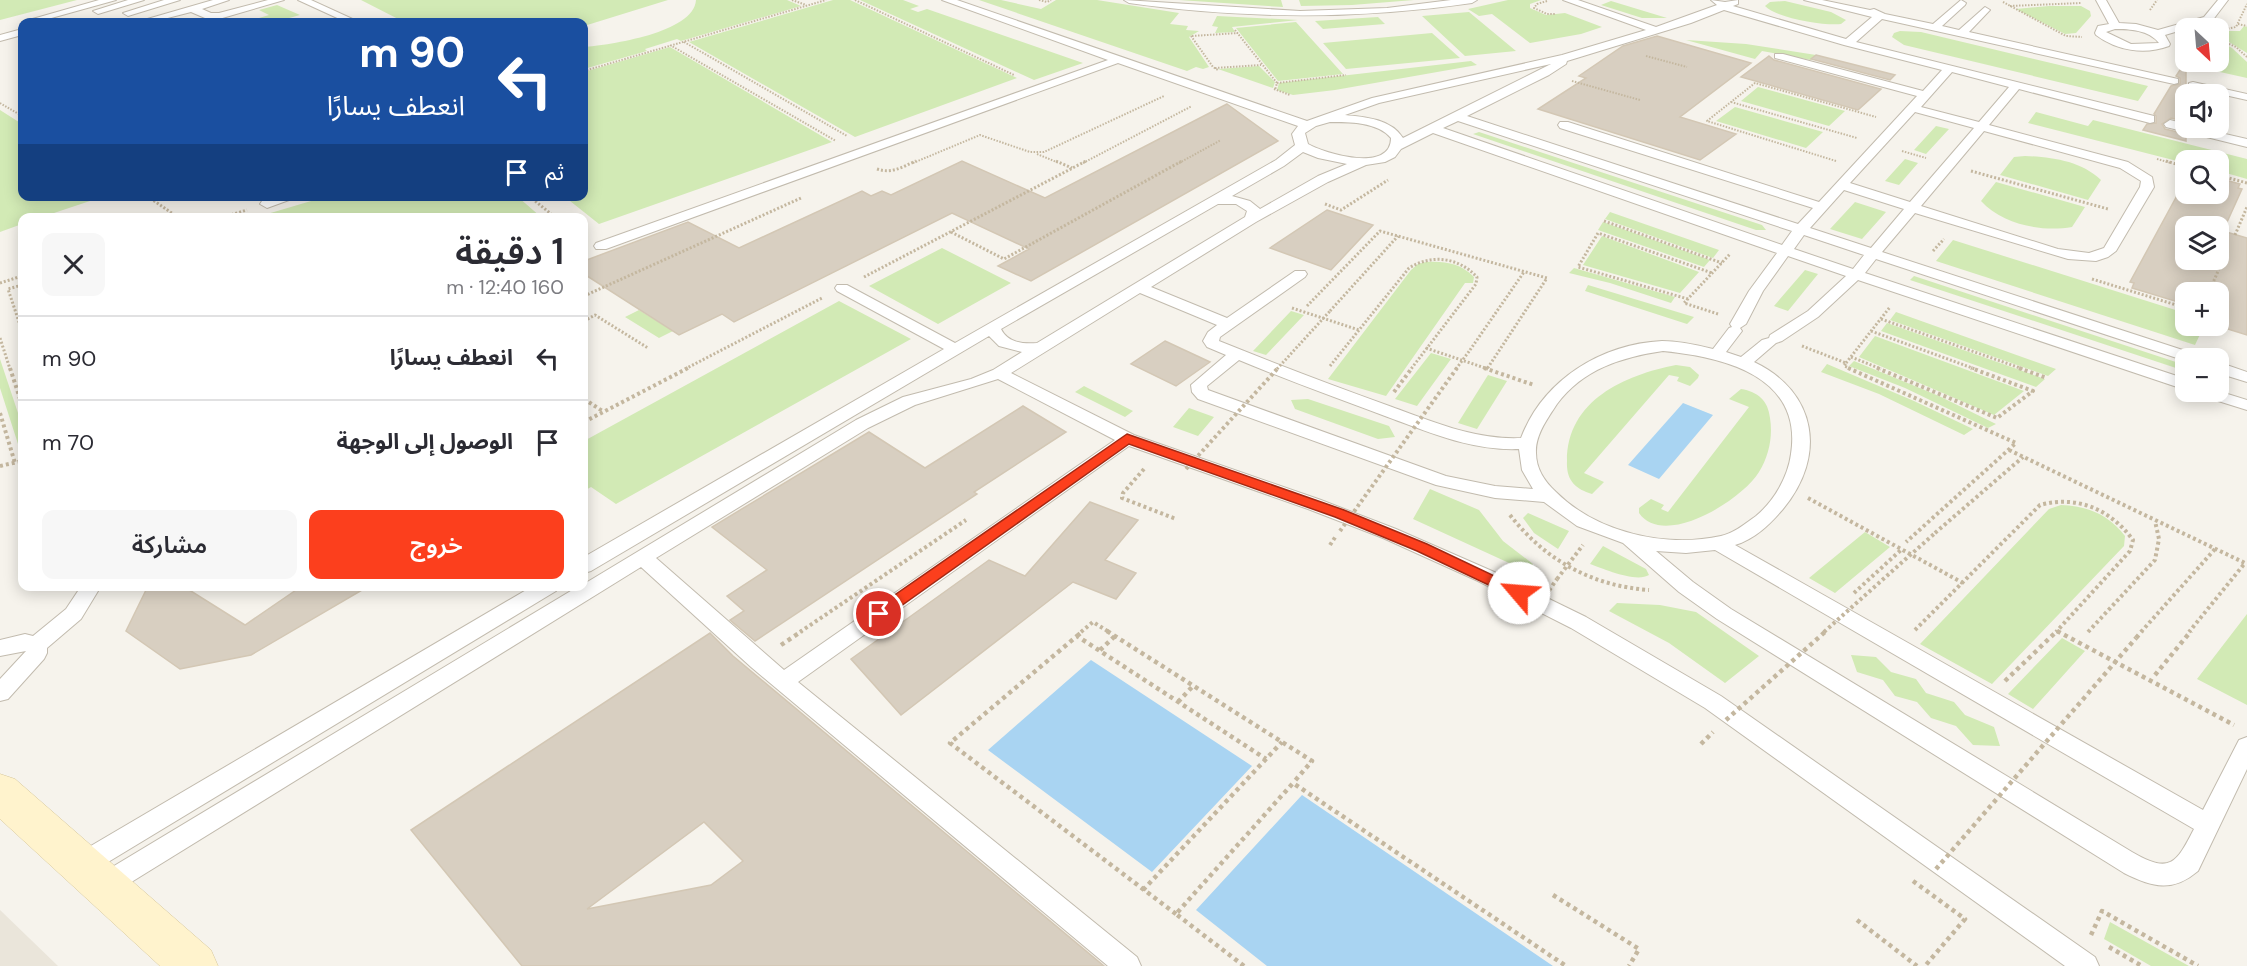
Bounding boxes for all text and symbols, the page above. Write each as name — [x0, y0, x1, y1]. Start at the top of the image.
north arrow — [2175, 18, 2229, 72]
map controls — [2175, 18, 2229, 402]
text: 90 m — [359, 25, 465, 80]
icon: left — [486, 42, 564, 120]
button: sound — [2175, 84, 2229, 138]
text: انعطف يسارًا — [327, 88, 465, 123]
button: search — [2175, 150, 2229, 204]
icon: arrive — [500, 156, 533, 189]
text: ثم — [545, 158, 564, 187]
button: layers — [2175, 216, 2229, 270]
text: 1 دقيقة — [455, 228, 564, 275]
button: close — [42, 233, 105, 296]
text: 160 m · 12:40 — [446, 274, 564, 300]
button: + — [2175, 282, 2229, 336]
icon: left — [531, 342, 564, 375]
text: انعطف يسارًا — [390, 343, 513, 372]
text: 90 m — [42, 344, 96, 373]
button: − — [2175, 348, 2229, 402]
icon: arrive — [531, 426, 564, 459]
text: الوصول إلى الوجهة — [337, 427, 513, 456]
text: 70 m — [42, 428, 94, 457]
button: مشاركة — [42, 510, 297, 579]
button: خروج — [309, 510, 564, 579]
position arrow — [1487, 561, 1551, 625]
pin — [853, 588, 904, 639]
icon: arrive — [862, 597, 895, 630]

